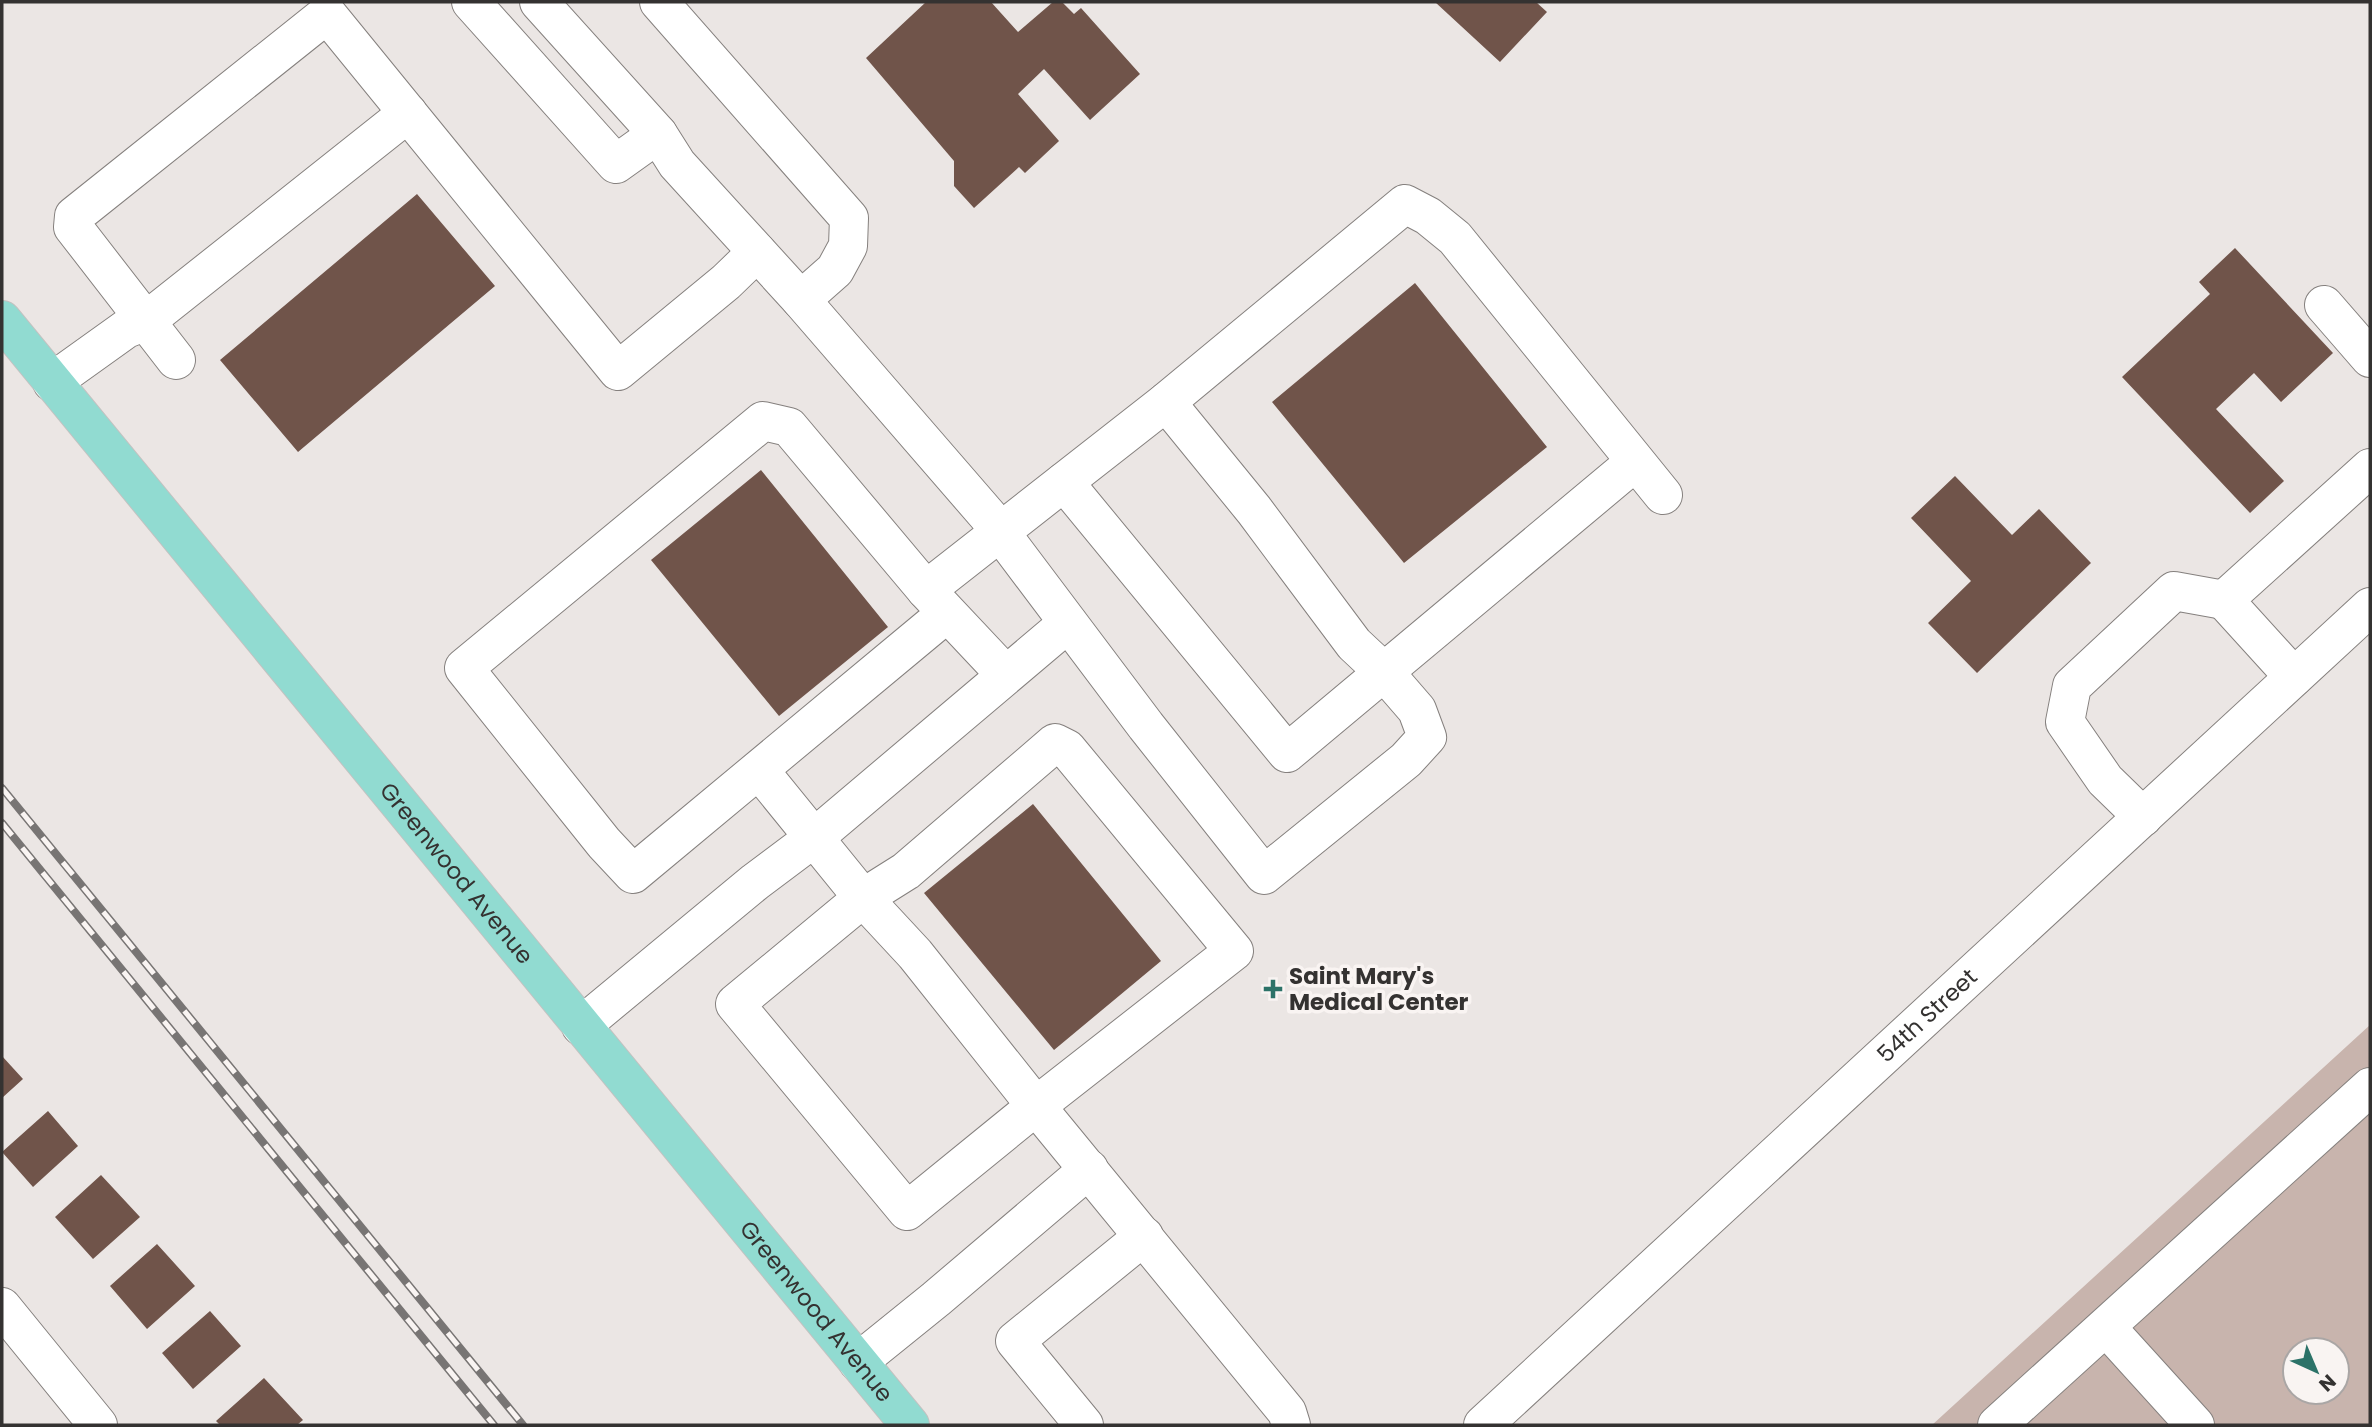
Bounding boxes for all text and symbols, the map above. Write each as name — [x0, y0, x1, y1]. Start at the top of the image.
street label: Greenwood Avenue — [372, 776, 541, 971]
place label: Saint Mary's Medical Center — [1289, 960, 1469, 1018]
street label: 54th Street — [1870, 961, 1984, 1070]
marker: Saint Mary's Medical Center — [1263, 979, 1283, 999]
street label: Greenwood Avenue — [732, 1214, 901, 1409]
north arrow — [2281, 1336, 2351, 1406]
text: N — [2313, 1368, 2342, 1398]

